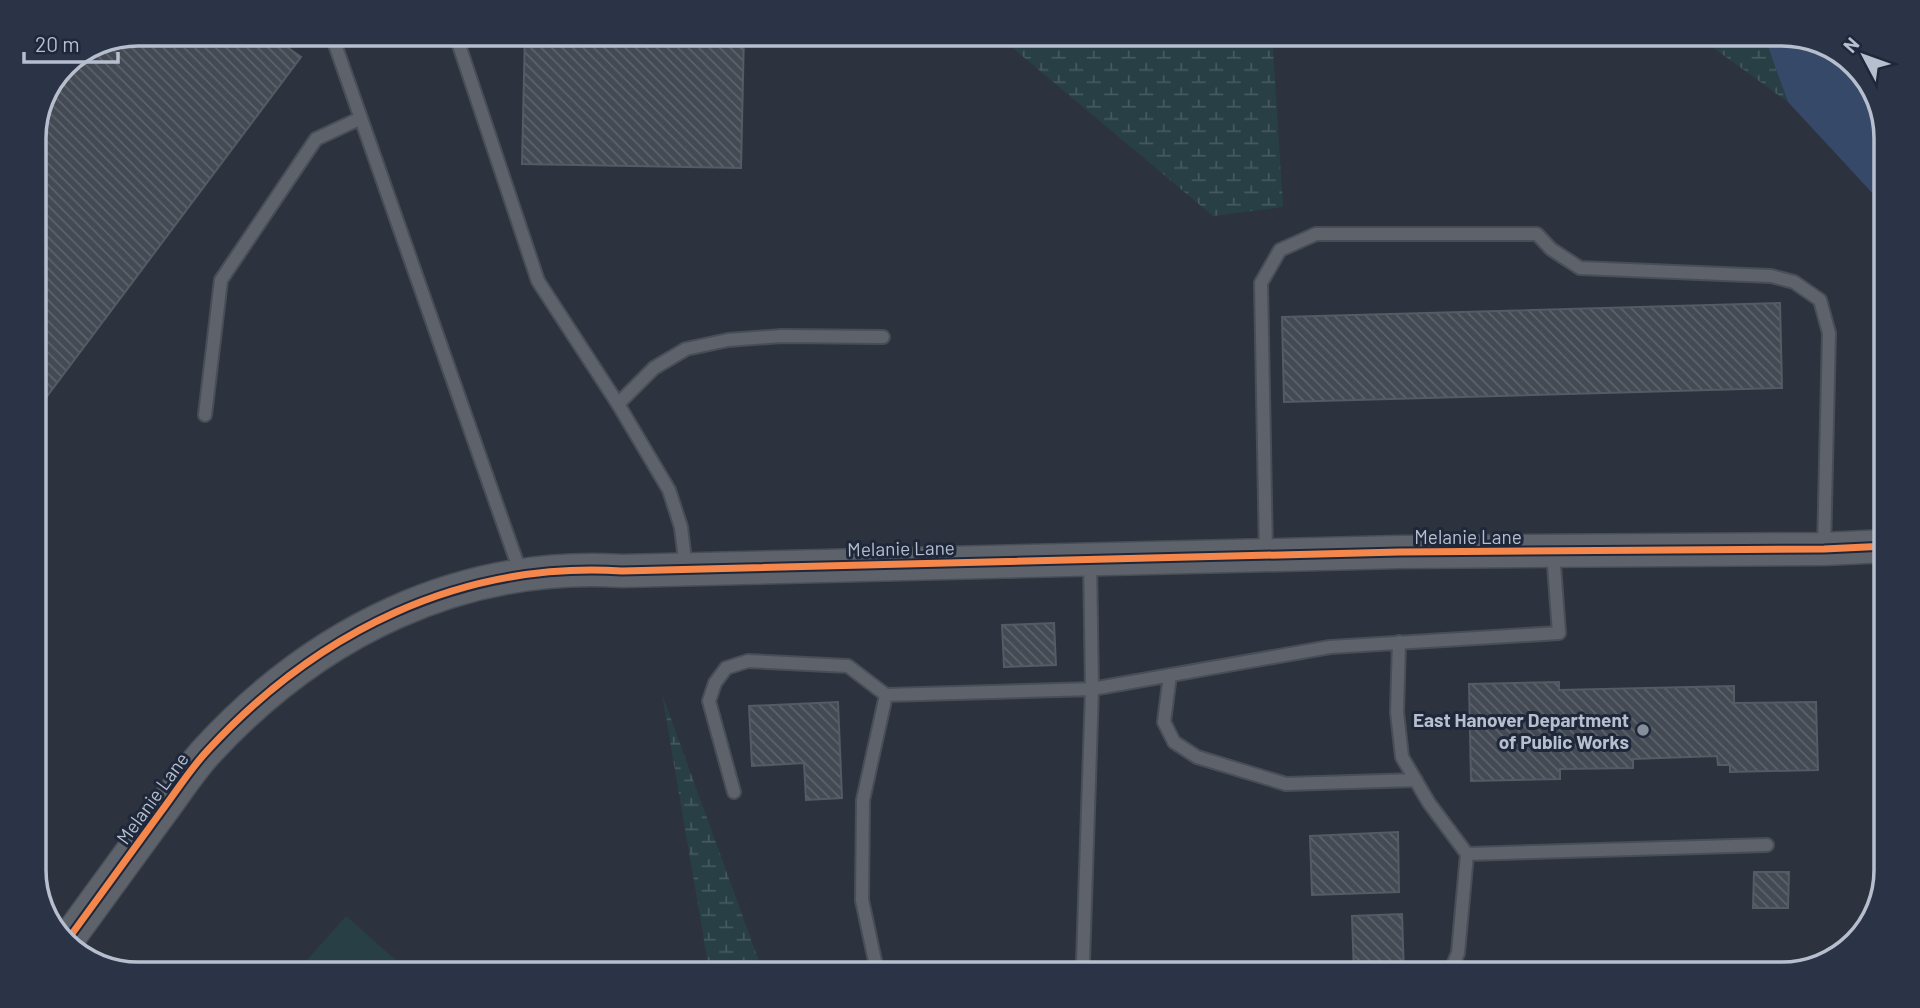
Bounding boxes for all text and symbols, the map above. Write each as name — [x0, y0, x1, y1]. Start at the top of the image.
scale bar — [24, 21, 119, 65]
north arrow — [1829, 21, 1899, 91]
text: 20 m — [35, 31, 80, 56]
text: N — [1838, 32, 1864, 57]
street label: Melanie Lane — [1414, 525, 1522, 548]
street label: Melanie Lane — [847, 536, 955, 560]
place label: East Hanover Department of Public Works — [1413, 708, 1629, 753]
marker: East Hanover Department of Public Works — [1635, 722, 1651, 738]
street label: Melanie Lane — [111, 748, 193, 848]

